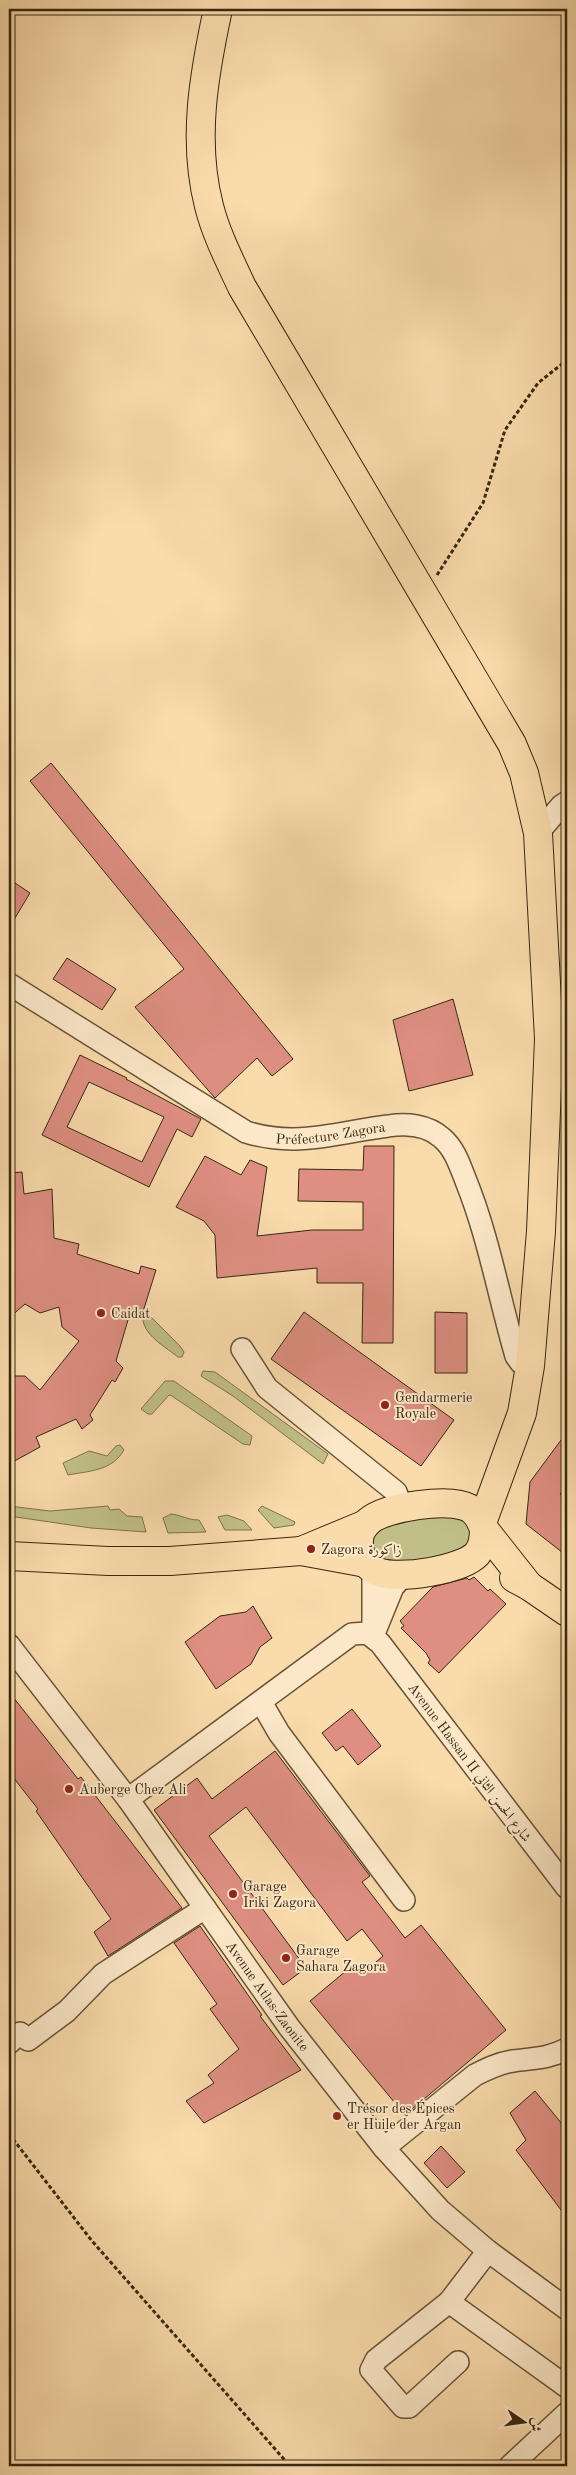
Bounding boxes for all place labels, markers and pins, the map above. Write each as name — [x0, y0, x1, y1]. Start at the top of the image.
marker: Caidat — [95, 1307, 107, 1319]
place label: Caidat — [111, 1307, 150, 1321]
place label: Gendarmerie Royale — [395, 1391, 473, 1421]
marker: Gendarmerie Royale — [379, 1399, 391, 1411]
marker: Zagora زاكورة — [305, 1543, 317, 1555]
place label: Zagora زاكورة — [321, 1543, 402, 1558]
marker: Auberge Chez Ali — [63, 1783, 75, 1795]
place label: Auberge Chez Ali — [79, 1783, 186, 1797]
place label: Garage Iriki Zagora — [243, 1880, 316, 1910]
marker: Garage Iriki Zagora — [227, 1888, 239, 1900]
place label: Garage Sahara Zagora — [296, 1944, 386, 1974]
marker: Garage Sahara Zagora — [280, 1952, 292, 1964]
place label: Trésor des Épices er Huile der Argan — [347, 2099, 462, 2132]
marker: Trésor des Épices er Huile der Argan — [331, 2110, 343, 2122]

